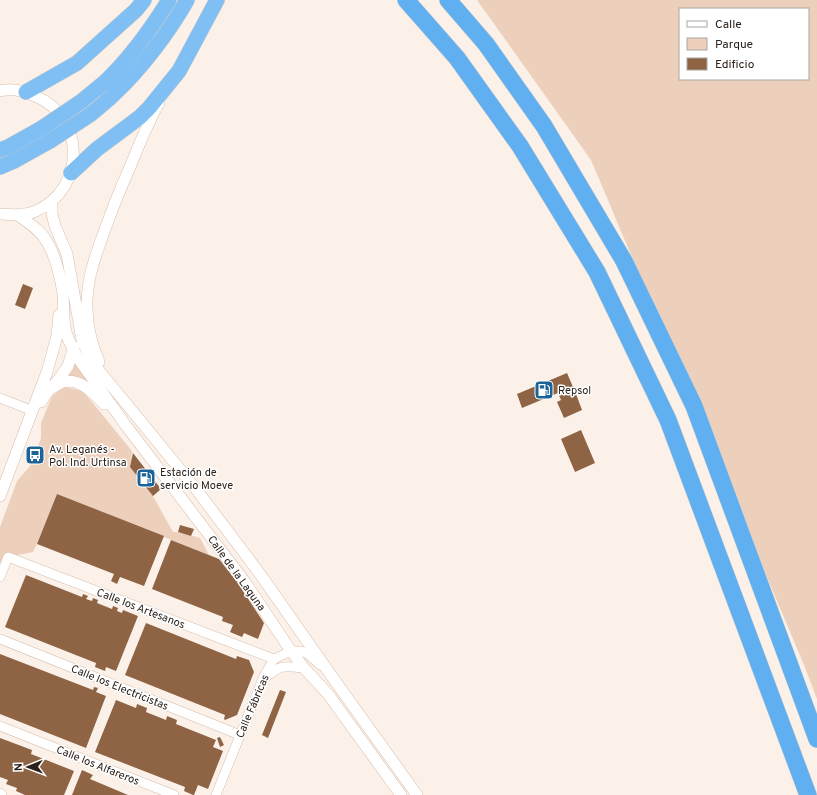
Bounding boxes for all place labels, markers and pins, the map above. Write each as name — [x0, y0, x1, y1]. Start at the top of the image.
fuel station icon: Repsol — [533, 379, 555, 401]
place label: Repsol — [558, 384, 591, 398]
place label: Av. Leganés - Pol. Ind. Urtinsa — [49, 443, 127, 470]
bus stop icon: Av. Leganés - Pol. Ind. Urtinsa — [24, 444, 46, 466]
place label: Estación de servicio Moeve — [160, 466, 233, 493]
fuel station icon: Estación de servicio Moeve — [135, 467, 157, 489]

